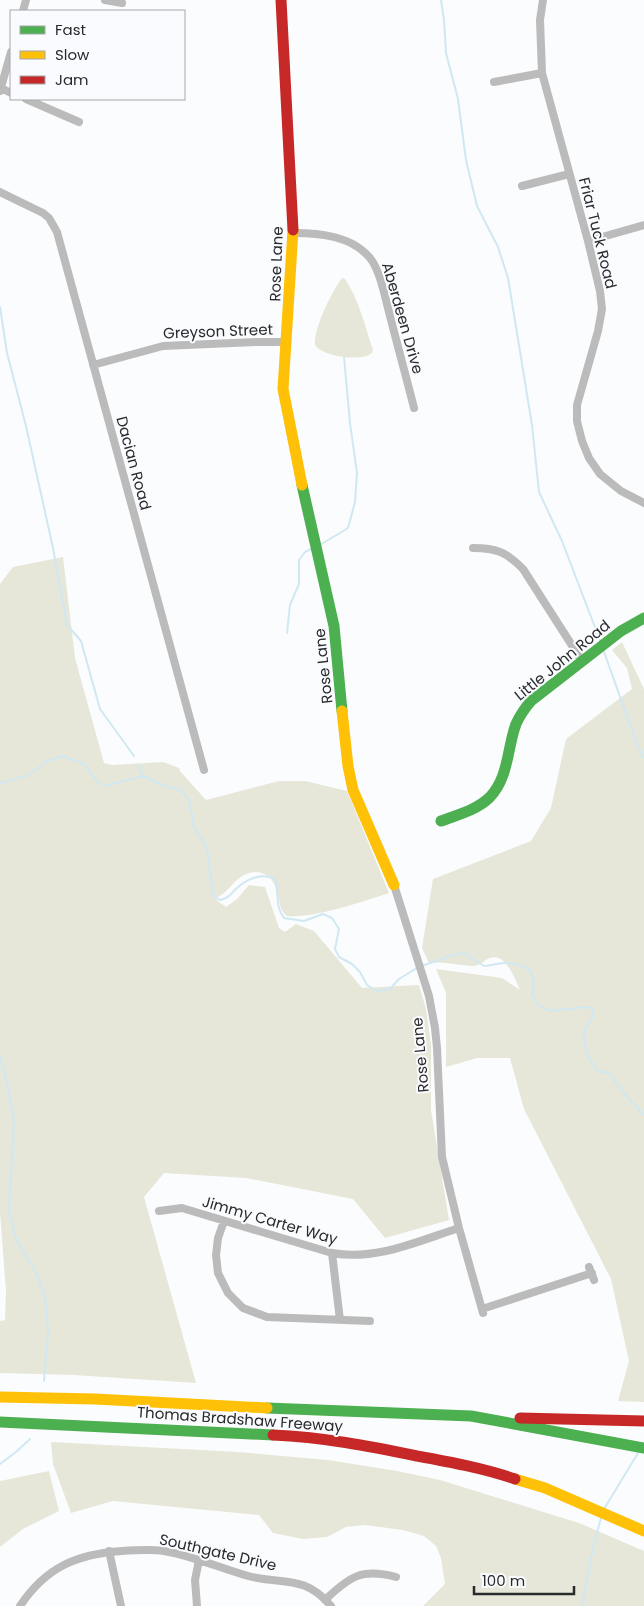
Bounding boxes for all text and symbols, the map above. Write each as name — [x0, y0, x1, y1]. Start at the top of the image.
legend — [10, 10, 185, 100]
text: Fast — [55, 19, 86, 40]
text: Slow — [55, 44, 90, 65]
text: Jam — [55, 69, 89, 90]
street label: Friar Tuck Road — [574, 175, 622, 291]
street label: Rose Lane — [264, 226, 288, 302]
street label: Aberdeen Drive — [377, 260, 429, 376]
street label: Greyson Street — [163, 319, 273, 343]
street label: Dacian Road — [111, 414, 157, 512]
street label: Little John Road — [510, 615, 614, 705]
street label: Rose Lane — [309, 627, 337, 705]
street label: Rose Lane — [406, 1017, 434, 1093]
street label: Jimmy Carter Way — [200, 1191, 341, 1250]
street label: Thomas Bradshaw Freeway — [136, 1401, 344, 1437]
street label: Southgate Drive — [157, 1528, 279, 1576]
scale bar — [474, 1564, 574, 1596]
text: 100 m — [482, 1570, 525, 1591]

